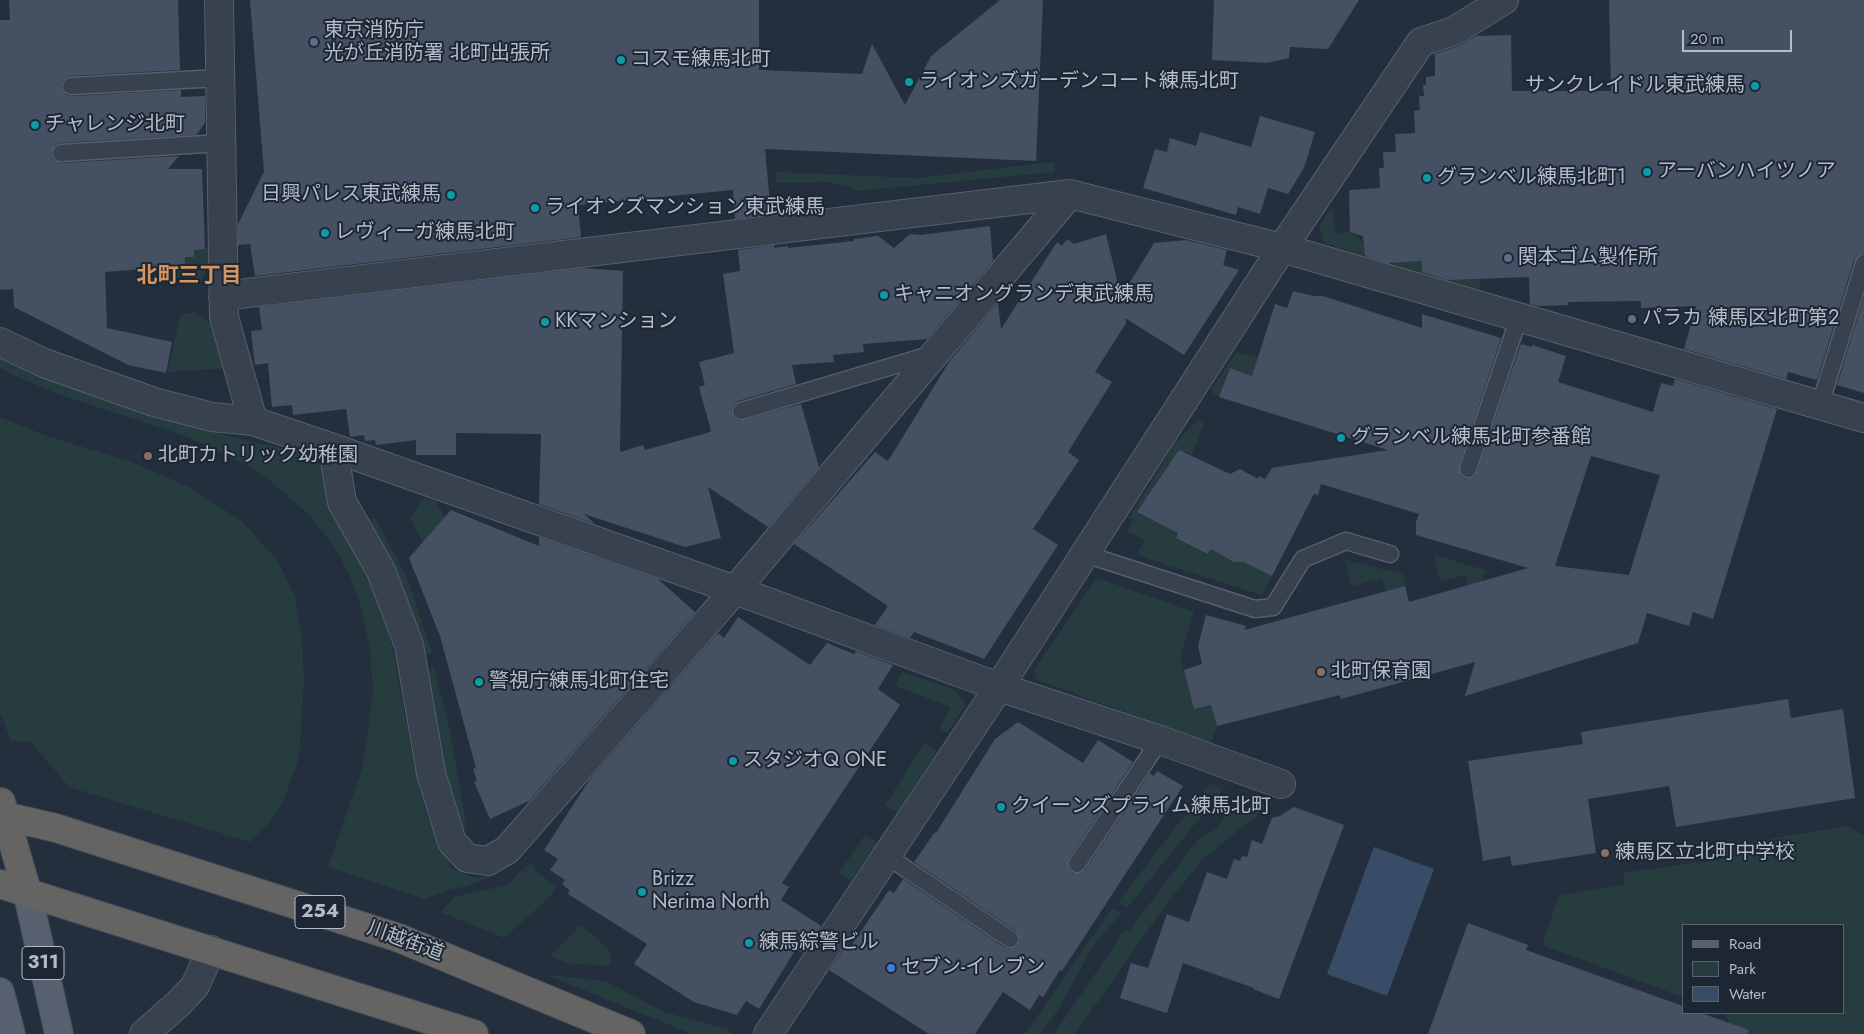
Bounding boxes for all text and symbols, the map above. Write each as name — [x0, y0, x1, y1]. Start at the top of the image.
place label: 東京消防庁 光が丘消防署 北町出張所 — [324, 19, 550, 66]
scale bar — [1684, 20, 1794, 52]
text: 20 m — [1690, 28, 1724, 50]
marker: 東京消防庁 光が丘消防署 北町出張所 — [308, 36, 320, 48]
place label: コスモ練馬北町 — [631, 48, 771, 72]
marker: コスモ練馬北町 — [615, 54, 627, 66]
place label: ライオンズガーデンコート練馬北町 — [919, 70, 1239, 94]
place label: サンクレイドル東武練馬 — [1525, 74, 1745, 98]
marker: ライオンズガーデンコート練馬北町 — [903, 76, 915, 88]
marker: サンクレイドル東武練馬 — [1749, 80, 1761, 92]
place label: チャレンジ北町 — [45, 113, 185, 137]
marker: チャレンジ北町 — [29, 119, 41, 131]
place label: アーバンハイツノア — [1657, 160, 1836, 184]
place label: グランベル練馬北町1 — [1437, 166, 1626, 190]
marker: アーバンハイツノア — [1641, 166, 1653, 178]
marker: グランベル練馬北町1 — [1421, 172, 1433, 184]
place label: 日興パレス東武練馬 — [261, 183, 441, 207]
marker: 日興パレス東武練馬 — [445, 189, 457, 201]
place label: ライオンズマンション東武練馬 — [545, 196, 825, 220]
marker: ライオンズマンション東武練馬 — [529, 202, 541, 214]
place label: レヴィーガ練馬北町 — [335, 221, 515, 245]
marker: レヴィーガ練馬北町 — [319, 227, 331, 239]
place label: 関本ゴム製作所 — [1518, 246, 1658, 270]
marker: 関本ゴム製作所 — [1502, 252, 1514, 264]
district label: 北町三丁目 — [137, 264, 241, 290]
place label: キャニオングランデ東武練馬 — [894, 283, 1154, 307]
marker: キャニオングランデ東武練馬 — [878, 289, 890, 301]
place label: パラカ 練馬区北町第2 — [1642, 307, 1839, 331]
place label: KKマンション — [555, 310, 678, 334]
marker: パラカ 練馬区北町第2 — [1626, 313, 1638, 325]
marker: KKマンション — [539, 316, 551, 328]
place label: グランベル練馬北町参番館 — [1351, 426, 1591, 450]
marker: グランベル練馬北町参番館 — [1335, 432, 1347, 444]
place label: 北町カトリック幼稚園 — [158, 444, 358, 468]
marker: 北町カトリック幼稚園 — [142, 450, 154, 462]
place label: 北町保育園 — [1331, 660, 1431, 684]
marker: 北町保育園 — [1315, 666, 1327, 678]
place label: 警視庁練馬北町住宅 — [489, 670, 669, 694]
marker: 警視庁練馬北町住宅 — [473, 676, 485, 688]
place label: スタジオQ ONE — [743, 749, 887, 773]
marker: スタジオQ ONE — [727, 755, 739, 767]
place label: クイーンズプライム練馬北町 — [1011, 795, 1271, 819]
marker: クイーンズプライム練馬北町 — [995, 801, 1007, 813]
place label: 練馬区立北町中学校 — [1615, 841, 1795, 865]
marker: 練馬区立北町中学校 — [1599, 847, 1611, 859]
place label: Brizz Nerima North — [652, 868, 770, 915]
marker: Brizz Nerima North — [636, 886, 648, 898]
road number: 254 — [295, 896, 345, 929]
street label: 川越街道 — [363, 917, 447, 967]
legend — [1682, 924, 1844, 1014]
place label: 練馬綜警ビル — [759, 931, 879, 955]
text: Road — [1729, 933, 1761, 955]
marker: 練馬綜警ビル — [743, 937, 755, 949]
road number: 311 — [22, 946, 64, 980]
place label: セブン-イレブン — [901, 956, 1045, 980]
text: Park — [1729, 958, 1756, 980]
marker: セブン-イレブン — [885, 962, 897, 974]
text: Water — [1729, 983, 1766, 1005]

